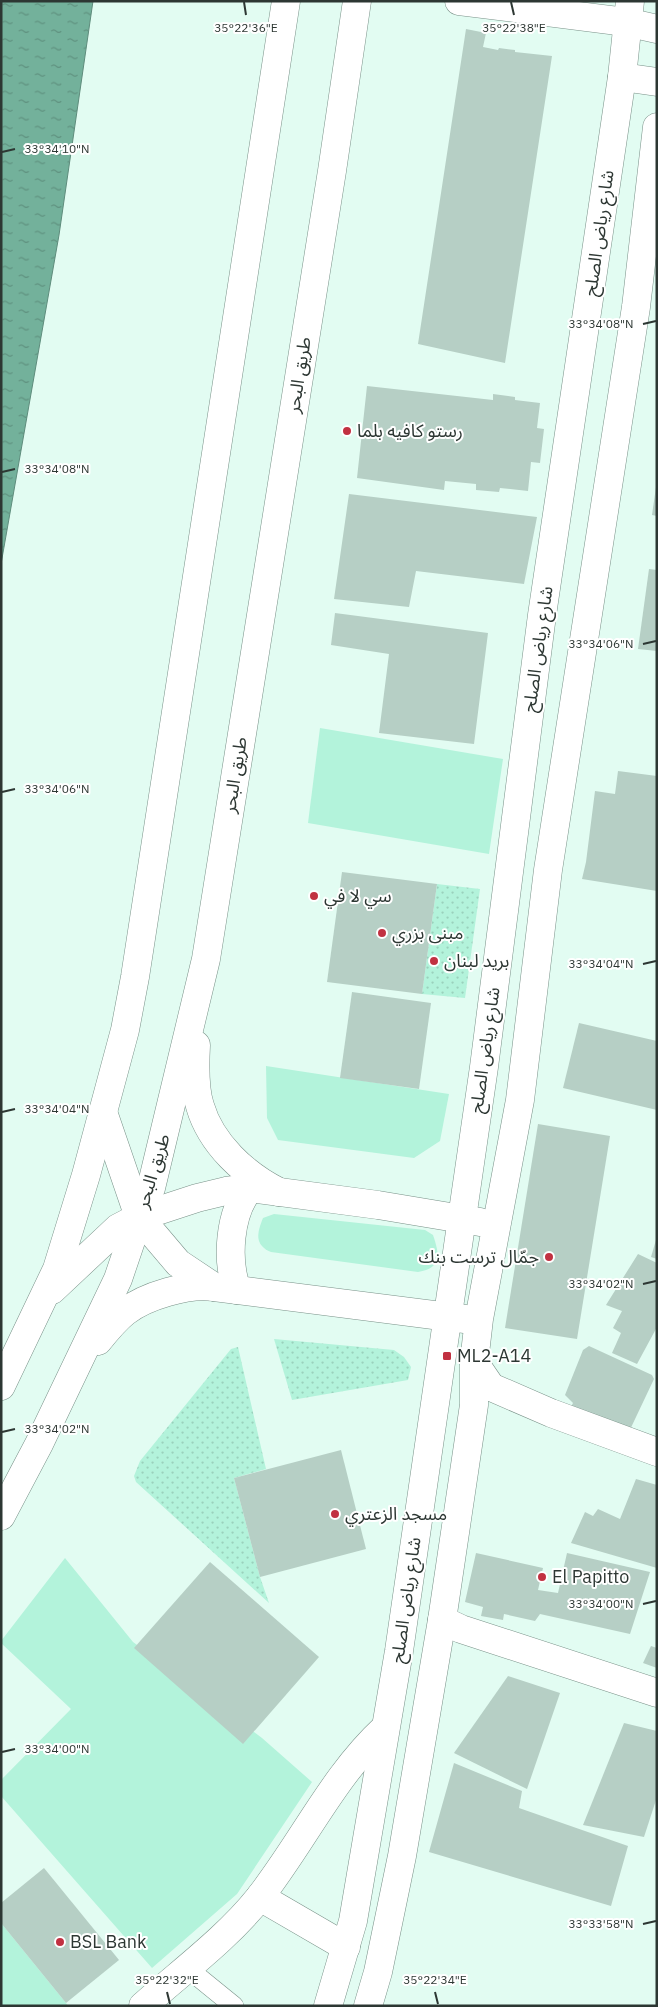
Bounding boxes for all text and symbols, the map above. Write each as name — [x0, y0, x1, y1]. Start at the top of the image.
text: 35°22'36"E — [214, 20, 278, 35]
text: 35°22'38"E — [482, 20, 546, 35]
text: 33°34'10"N — [24, 141, 90, 156]
street label: شارع رياض الصلح — [578, 168, 622, 298]
text: 33°34'08"N — [568, 316, 634, 331]
street label: طريق البحر — [281, 335, 316, 416]
place label: رستو كافيه بلما — [357, 419, 463, 442]
marker: رستو كافيه بلما — [341, 425, 353, 437]
text: 33°34'08"N — [24, 461, 90, 476]
street label: شارع رياض الصلح — [517, 584, 561, 714]
text: 33°34'06"N — [568, 636, 634, 651]
street label: طريق البحر — [217, 735, 252, 816]
text: 33°34'06"N — [24, 781, 90, 796]
place label: سي لا في — [324, 884, 392, 909]
marker: سي لا في — [308, 890, 320, 902]
place label: مبنى بزري — [392, 921, 464, 946]
marker: مبنى بزري — [376, 927, 388, 939]
place label: بريد لبنان — [444, 949, 509, 972]
marker: بريد لبنان — [428, 955, 440, 967]
text: 33°34'04"N — [568, 956, 634, 971]
street label: شارع رياض الصلح — [464, 985, 508, 1115]
text: 33°34'04"N — [24, 1101, 90, 1116]
street label: طريق البحر — [130, 1131, 175, 1212]
place label: جمّال ترست بنك — [418, 1245, 539, 1268]
marker: جمّال ترست بنك — [543, 1251, 555, 1263]
text: 33°34'02"N — [568, 1276, 634, 1291]
place label: ML2-A14 — [457, 1344, 532, 1367]
marker: ML2-A14 — [441, 1350, 453, 1362]
text: 33°34'02"N — [24, 1421, 90, 1436]
place label: مسجد الزعتري — [345, 1502, 447, 1527]
marker: مسجد الزعتري — [329, 1508, 341, 1520]
street label: شارع رياض الصلح — [385, 1535, 429, 1665]
place label: El Papitto — [552, 1565, 629, 1588]
marker: El Papitto — [536, 1571, 548, 1583]
text: 33°34'00"N — [568, 1596, 634, 1611]
text: 33°34'00"N — [24, 1741, 90, 1756]
text: 33°33'58"N — [568, 1916, 634, 1931]
place label: BSL Bank — [70, 1930, 147, 1953]
marker: BSL Bank — [54, 1936, 66, 1948]
text: 35°22'32"E — [135, 1972, 199, 1987]
text: 35°22'34"E — [403, 1972, 467, 1987]

